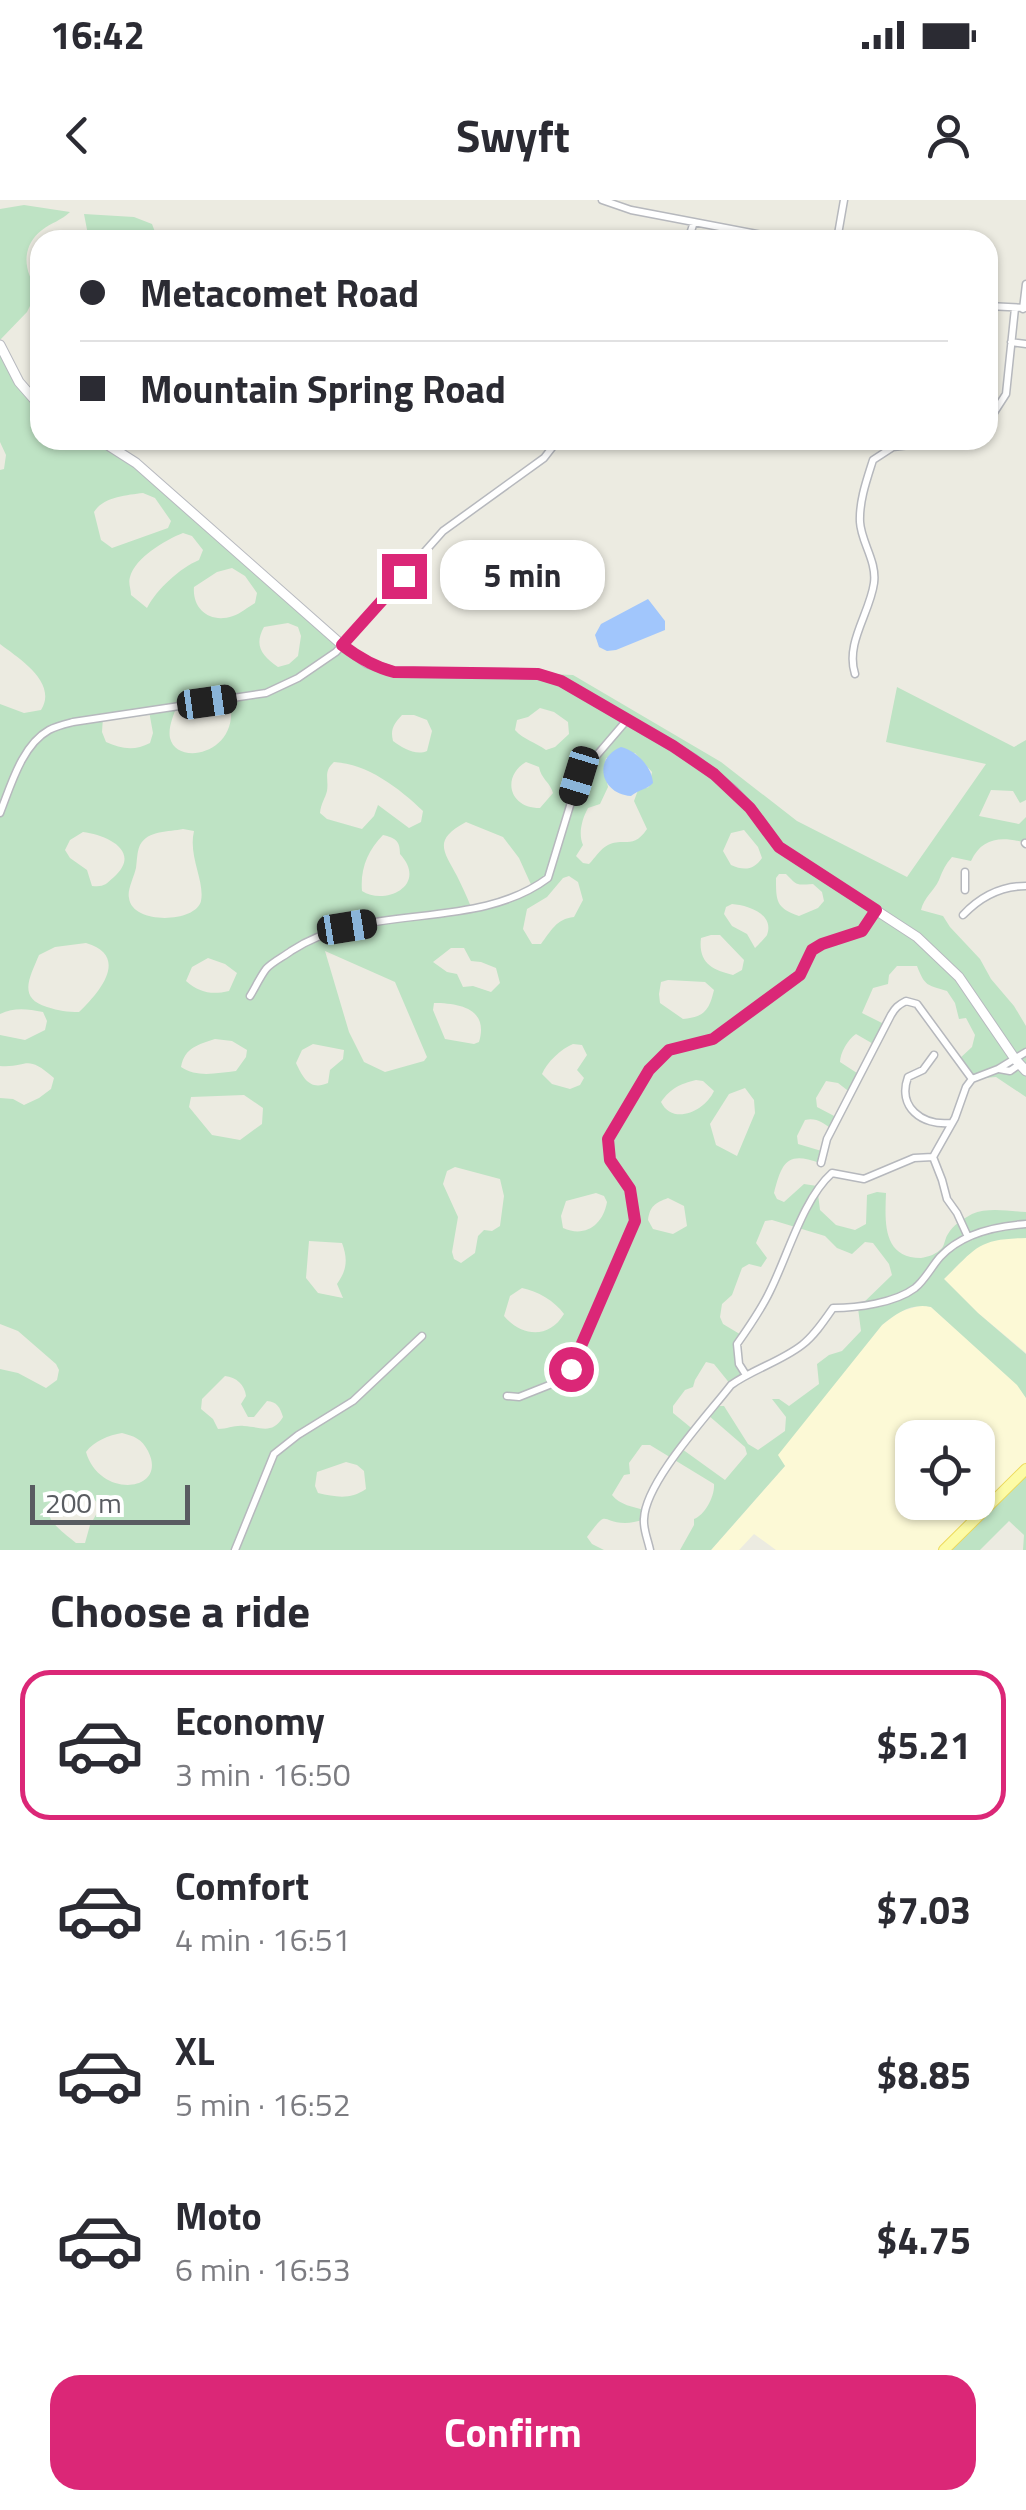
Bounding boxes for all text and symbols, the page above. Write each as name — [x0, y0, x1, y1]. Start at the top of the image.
text: 16:42 — [50, 6, 145, 64]
text: Swyft — [456, 101, 570, 169]
icon: back — [50, 108, 105, 163]
icon: person — [921, 108, 976, 163]
text: Metacomet Road — [140, 264, 419, 322]
text: Mountain Spring Road — [140, 360, 506, 418]
callout: 5 min — [439, 541, 604, 611]
text: 5 min — [484, 551, 561, 599]
route end — [382, 554, 427, 599]
car — [175, 683, 239, 721]
car — [556, 743, 602, 809]
car — [315, 907, 379, 947]
route start — [549, 1347, 594, 1392]
map controls — [895, 1420, 995, 1520]
button: locate — [895, 1420, 995, 1520]
scale bar — [30, 1480, 190, 1524]
text: 200 m — [45, 1481, 122, 1524]
text: Choose a ride — [50, 1576, 310, 1644]
text: Economy — [175, 1692, 325, 1750]
icon: car — [55, 1700, 145, 1790]
text: $5.21 — [876, 1716, 971, 1774]
text: 3 min · 16:50 — [175, 1750, 351, 1798]
text: Comfort — [175, 1857, 309, 1915]
icon: car — [55, 1865, 145, 1955]
text: $7.03 — [876, 1881, 971, 1939]
text: 4 min · 16:51 — [175, 1915, 351, 1963]
text: XL — [175, 2022, 215, 2080]
icon: car — [55, 2030, 145, 2120]
text: $8.85 — [876, 2046, 971, 2104]
text: 5 min · 16:52 — [175, 2080, 351, 2128]
text: Moto — [175, 2187, 262, 2245]
icon: car — [55, 2195, 145, 2285]
text: $4.75 — [876, 2211, 971, 2269]
text: 6 min · 16:53 — [175, 2245, 351, 2293]
button: Confirm — [50, 2375, 976, 2490]

